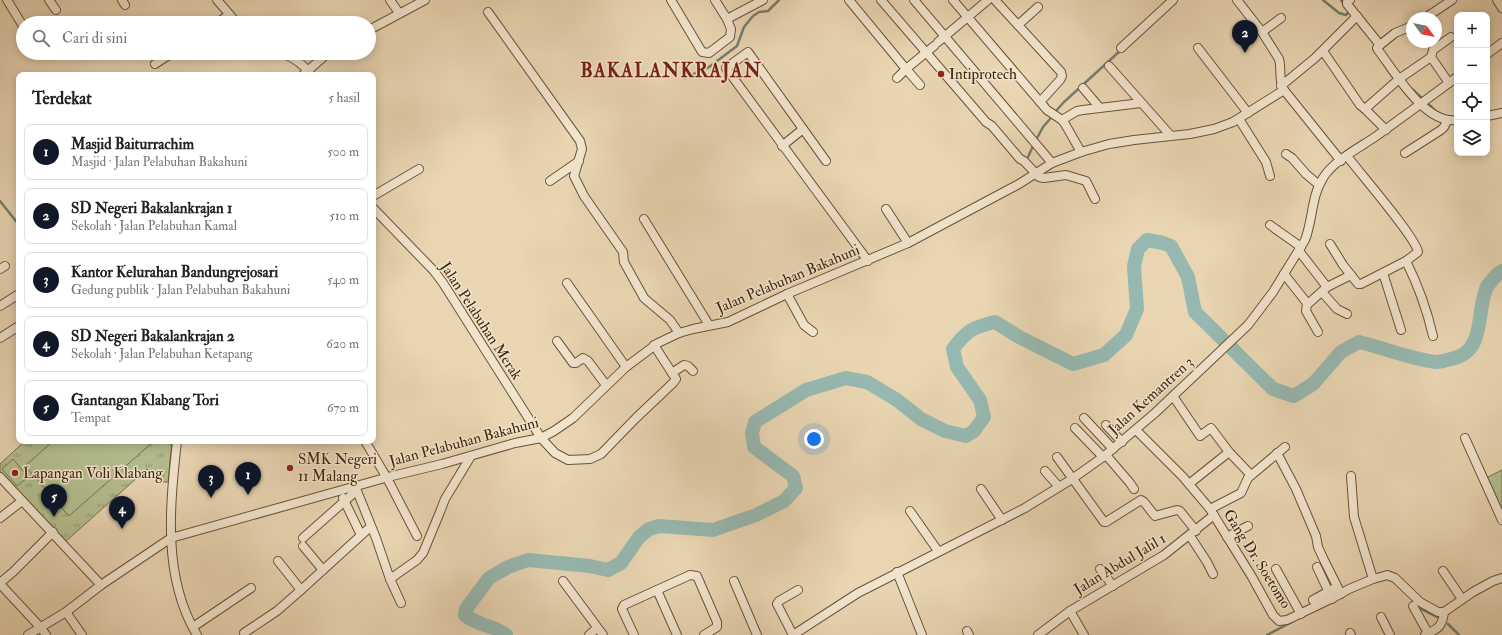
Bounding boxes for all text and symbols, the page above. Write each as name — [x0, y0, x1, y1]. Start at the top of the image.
north arrow — [1406, 12, 1442, 48]
map controls — [1454, 12, 1490, 156]
button: + — [1454, 12, 1490, 48]
search box — [16, 16, 376, 60]
pin: 2 — [1232, 20, 1258, 53]
icon: search — [30, 27, 52, 49]
text: Cari di sini — [62, 29, 127, 48]
button: − — [1454, 48, 1490, 84]
district label: BAKALANKRAJAN — [580, 59, 762, 83]
place label: Intiprotech — [949, 65, 1017, 85]
marker: Intiprotech — [936, 69, 946, 79]
button: locate — [1454, 84, 1490, 120]
text: Terdekat — [32, 88, 92, 109]
text: 5 hasil — [328, 90, 360, 106]
button: layers — [1454, 120, 1490, 156]
text: Masjid Baiturrachim — [71, 135, 194, 154]
text: 1 — [44, 144, 48, 160]
text: 500 m — [327, 144, 359, 160]
text: Masjid · Jalan Pelabuhan Bakahuni — [71, 154, 248, 170]
text: SD Negeri Bakalankrajan 1 — [71, 199, 232, 218]
text: 2 — [43, 208, 49, 224]
text: 510 m — [329, 208, 359, 224]
text: Sekolah · Jalan Pelabuhan Kamal — [71, 218, 237, 234]
street label: Jalan Pelabuhan Bakahuni — [713, 240, 863, 319]
street label: Jalan Pelabuhan Merak — [434, 258, 526, 384]
text: Kantor Kelurahan Bandungrejosari — [71, 263, 278, 282]
text: 3 — [44, 272, 49, 288]
text: 540 m — [327, 272, 359, 288]
text: Gedung publik · Jalan Pelabuhan Bakahuni — [71, 282, 290, 298]
text: SD Negeri Bakalankrajan 2 — [71, 327, 235, 346]
text: 4 — [42, 336, 50, 352]
text: 620 m — [326, 336, 359, 352]
text: Sekolah · Jalan Pelabuhan Ketapang — [71, 346, 253, 362]
street label: Jalan Kemantren 3 — [1104, 353, 1198, 441]
text: Gantangan Klabang Tori — [71, 391, 219, 410]
text: 5 — [43, 400, 49, 416]
text: 670 m — [327, 400, 359, 416]
text: Tempat — [71, 410, 111, 426]
street label: Jalan Pelabuhan Bakahuni — [386, 413, 541, 472]
your location — [804, 429, 824, 449]
place label: SMK Negeri 11 Malang — [298, 450, 377, 486]
pin: 1 — [235, 462, 261, 495]
marker: SMK Negeri 11 Malang — [285, 463, 295, 473]
place label: Lapangan Voli Klabang — [23, 464, 163, 484]
pin: 3 — [198, 465, 224, 498]
marker: Lapangan Voli Klabang — [10, 468, 20, 478]
pin: 5 — [41, 484, 67, 517]
pin: 4 — [109, 496, 135, 529]
street label: Gang Dr. Soetomo — [1219, 506, 1295, 612]
street label: Jalan Abdul Jalil 1 — [1070, 529, 1170, 600]

